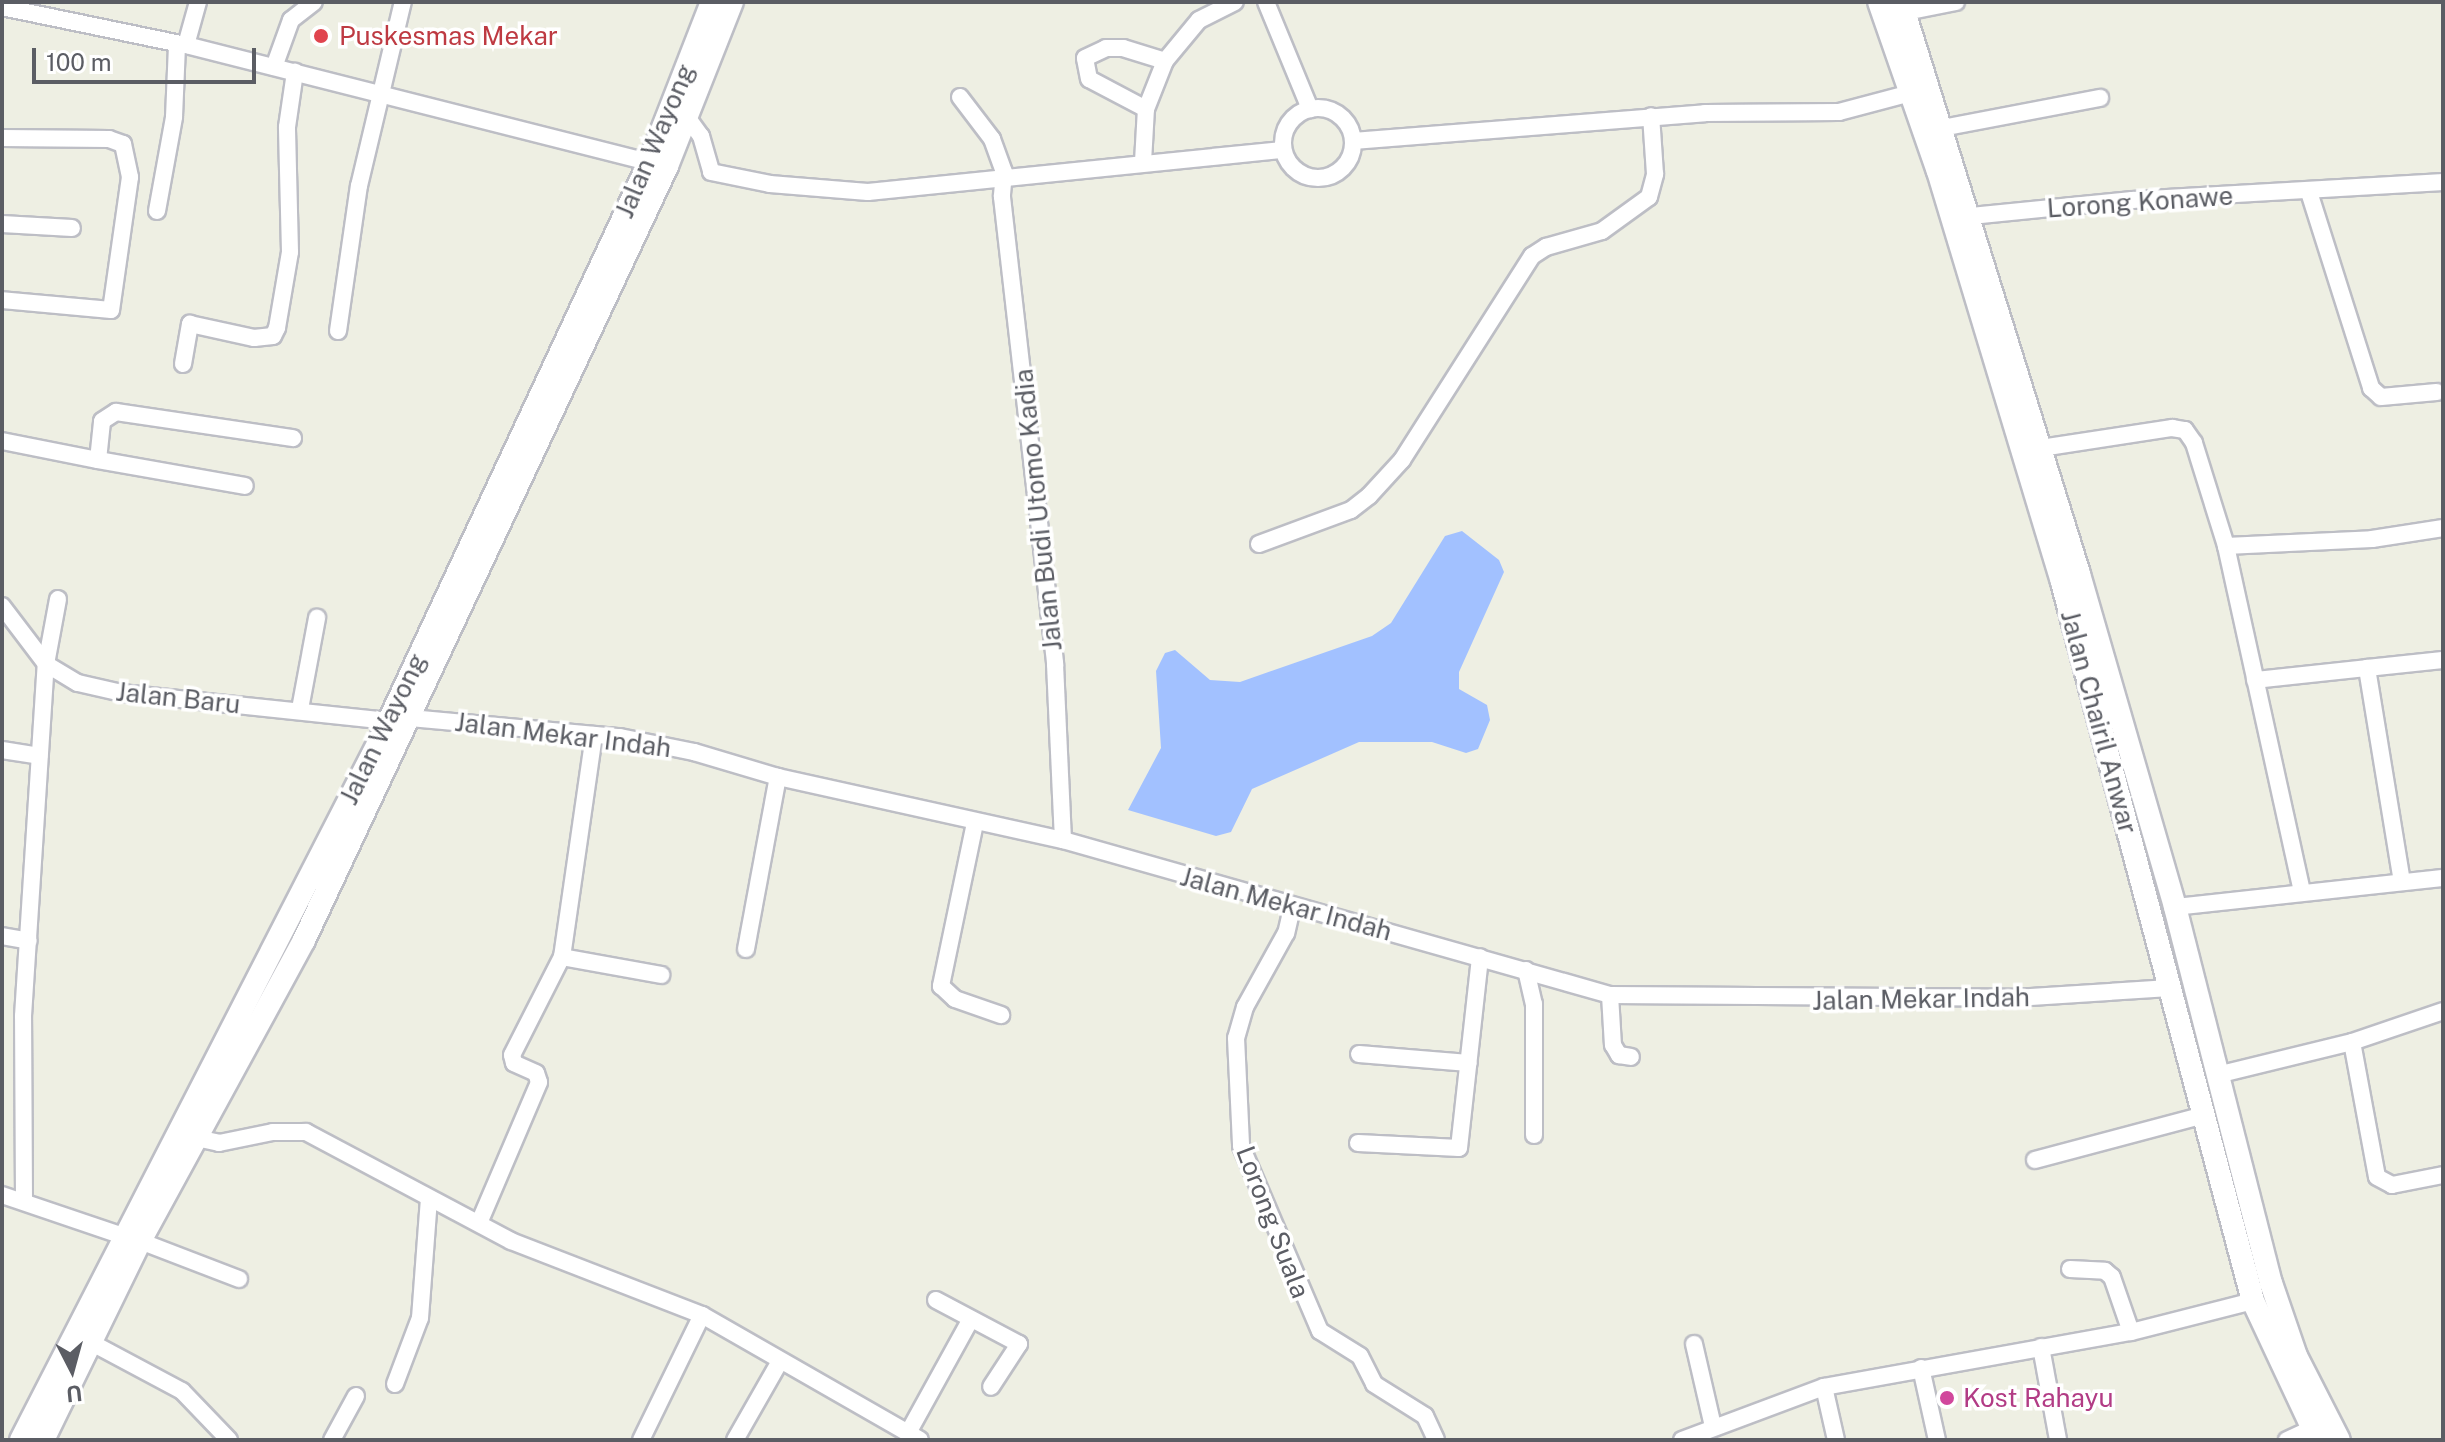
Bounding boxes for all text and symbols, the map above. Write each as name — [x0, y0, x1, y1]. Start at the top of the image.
place label: Puskesmas Mekar — [339, 20, 558, 52]
marker: Puskesmas Mekar — [310, 25, 332, 47]
scale bar — [36, 32, 260, 82]
text: 100 m — [46, 48, 112, 76]
street label: Jalan Wayong — [608, 59, 702, 223]
street label: Lorong Konawe — [2046, 180, 2234, 224]
street label: Jalan Budi Utomo Kadia — [1008, 367, 1068, 653]
street label: Jalan Chairil Anwar — [2054, 607, 2144, 837]
street label: Jalan Wayong — [333, 648, 433, 810]
street label: Jalan Baru — [114, 676, 242, 720]
street label: Jalan Mekar Indah — [453, 706, 673, 764]
street label: Jalan Mekar Indah — [1177, 861, 1395, 947]
street label: Jalan Mekar Indah — [1812, 982, 2030, 1016]
street label: Lorong Suala — [1230, 1142, 1316, 1302]
north arrow — [32, 1330, 112, 1410]
text: U — [65, 1380, 84, 1408]
place label: Kost Rahayu — [1963, 1382, 2113, 1414]
marker: Kost Rahayu — [1938, 1389, 1956, 1407]

